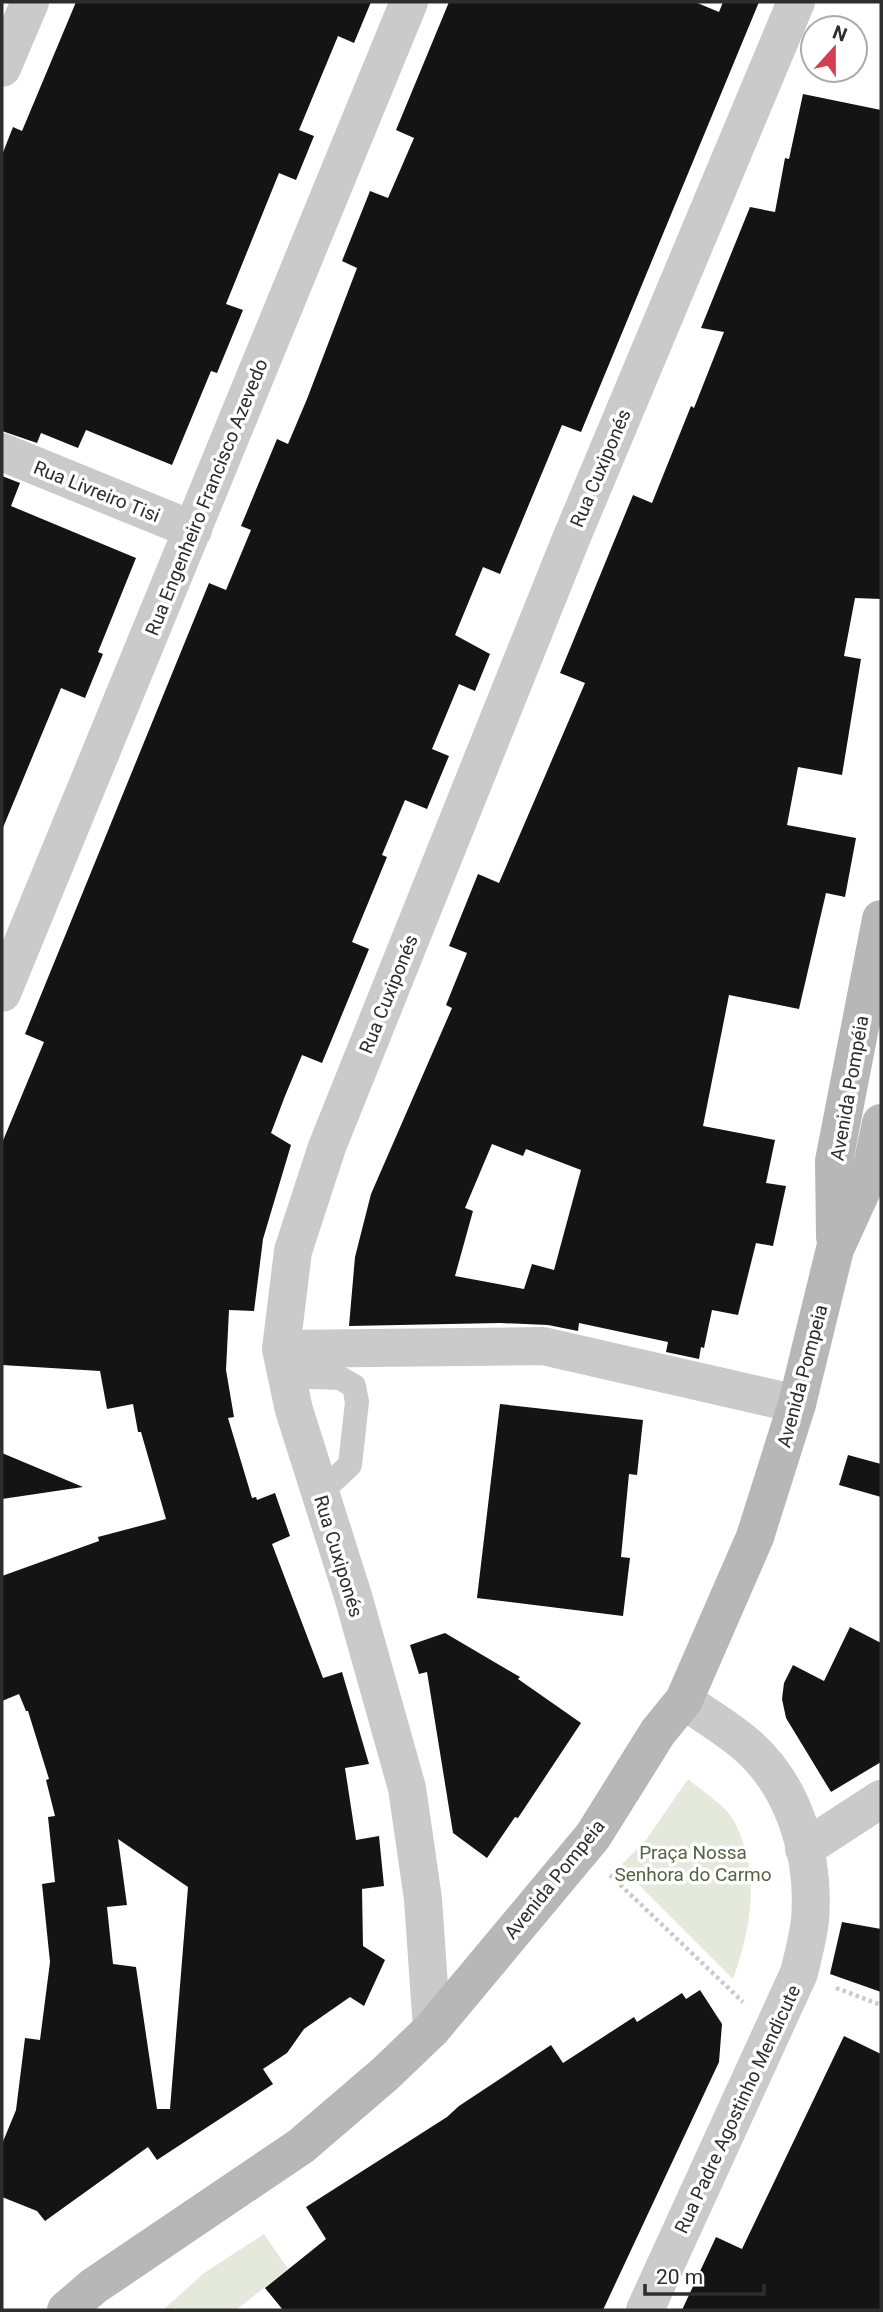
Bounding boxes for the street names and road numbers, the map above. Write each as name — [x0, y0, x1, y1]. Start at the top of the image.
street label: Rua Engenheiro Francisco Azevedo — [140, 356, 273, 639]
street label: Rua Cuxiponés — [565, 406, 636, 531]
street label: Rua Livreiro Tisi — [30, 456, 163, 527]
street label: Rua Cuxiponés — [354, 931, 423, 1057]
street label: Avenida Pompéia — [825, 1014, 874, 1162]
street label: Avenida Pompeia — [772, 1302, 833, 1450]
street label: Rua Cuxiponés — [309, 1493, 368, 1620]
street label: Avenida Pompeia — [499, 1815, 610, 1944]
street label: Rua Padre Agostinho Mendicute — [670, 1981, 805, 2237]

